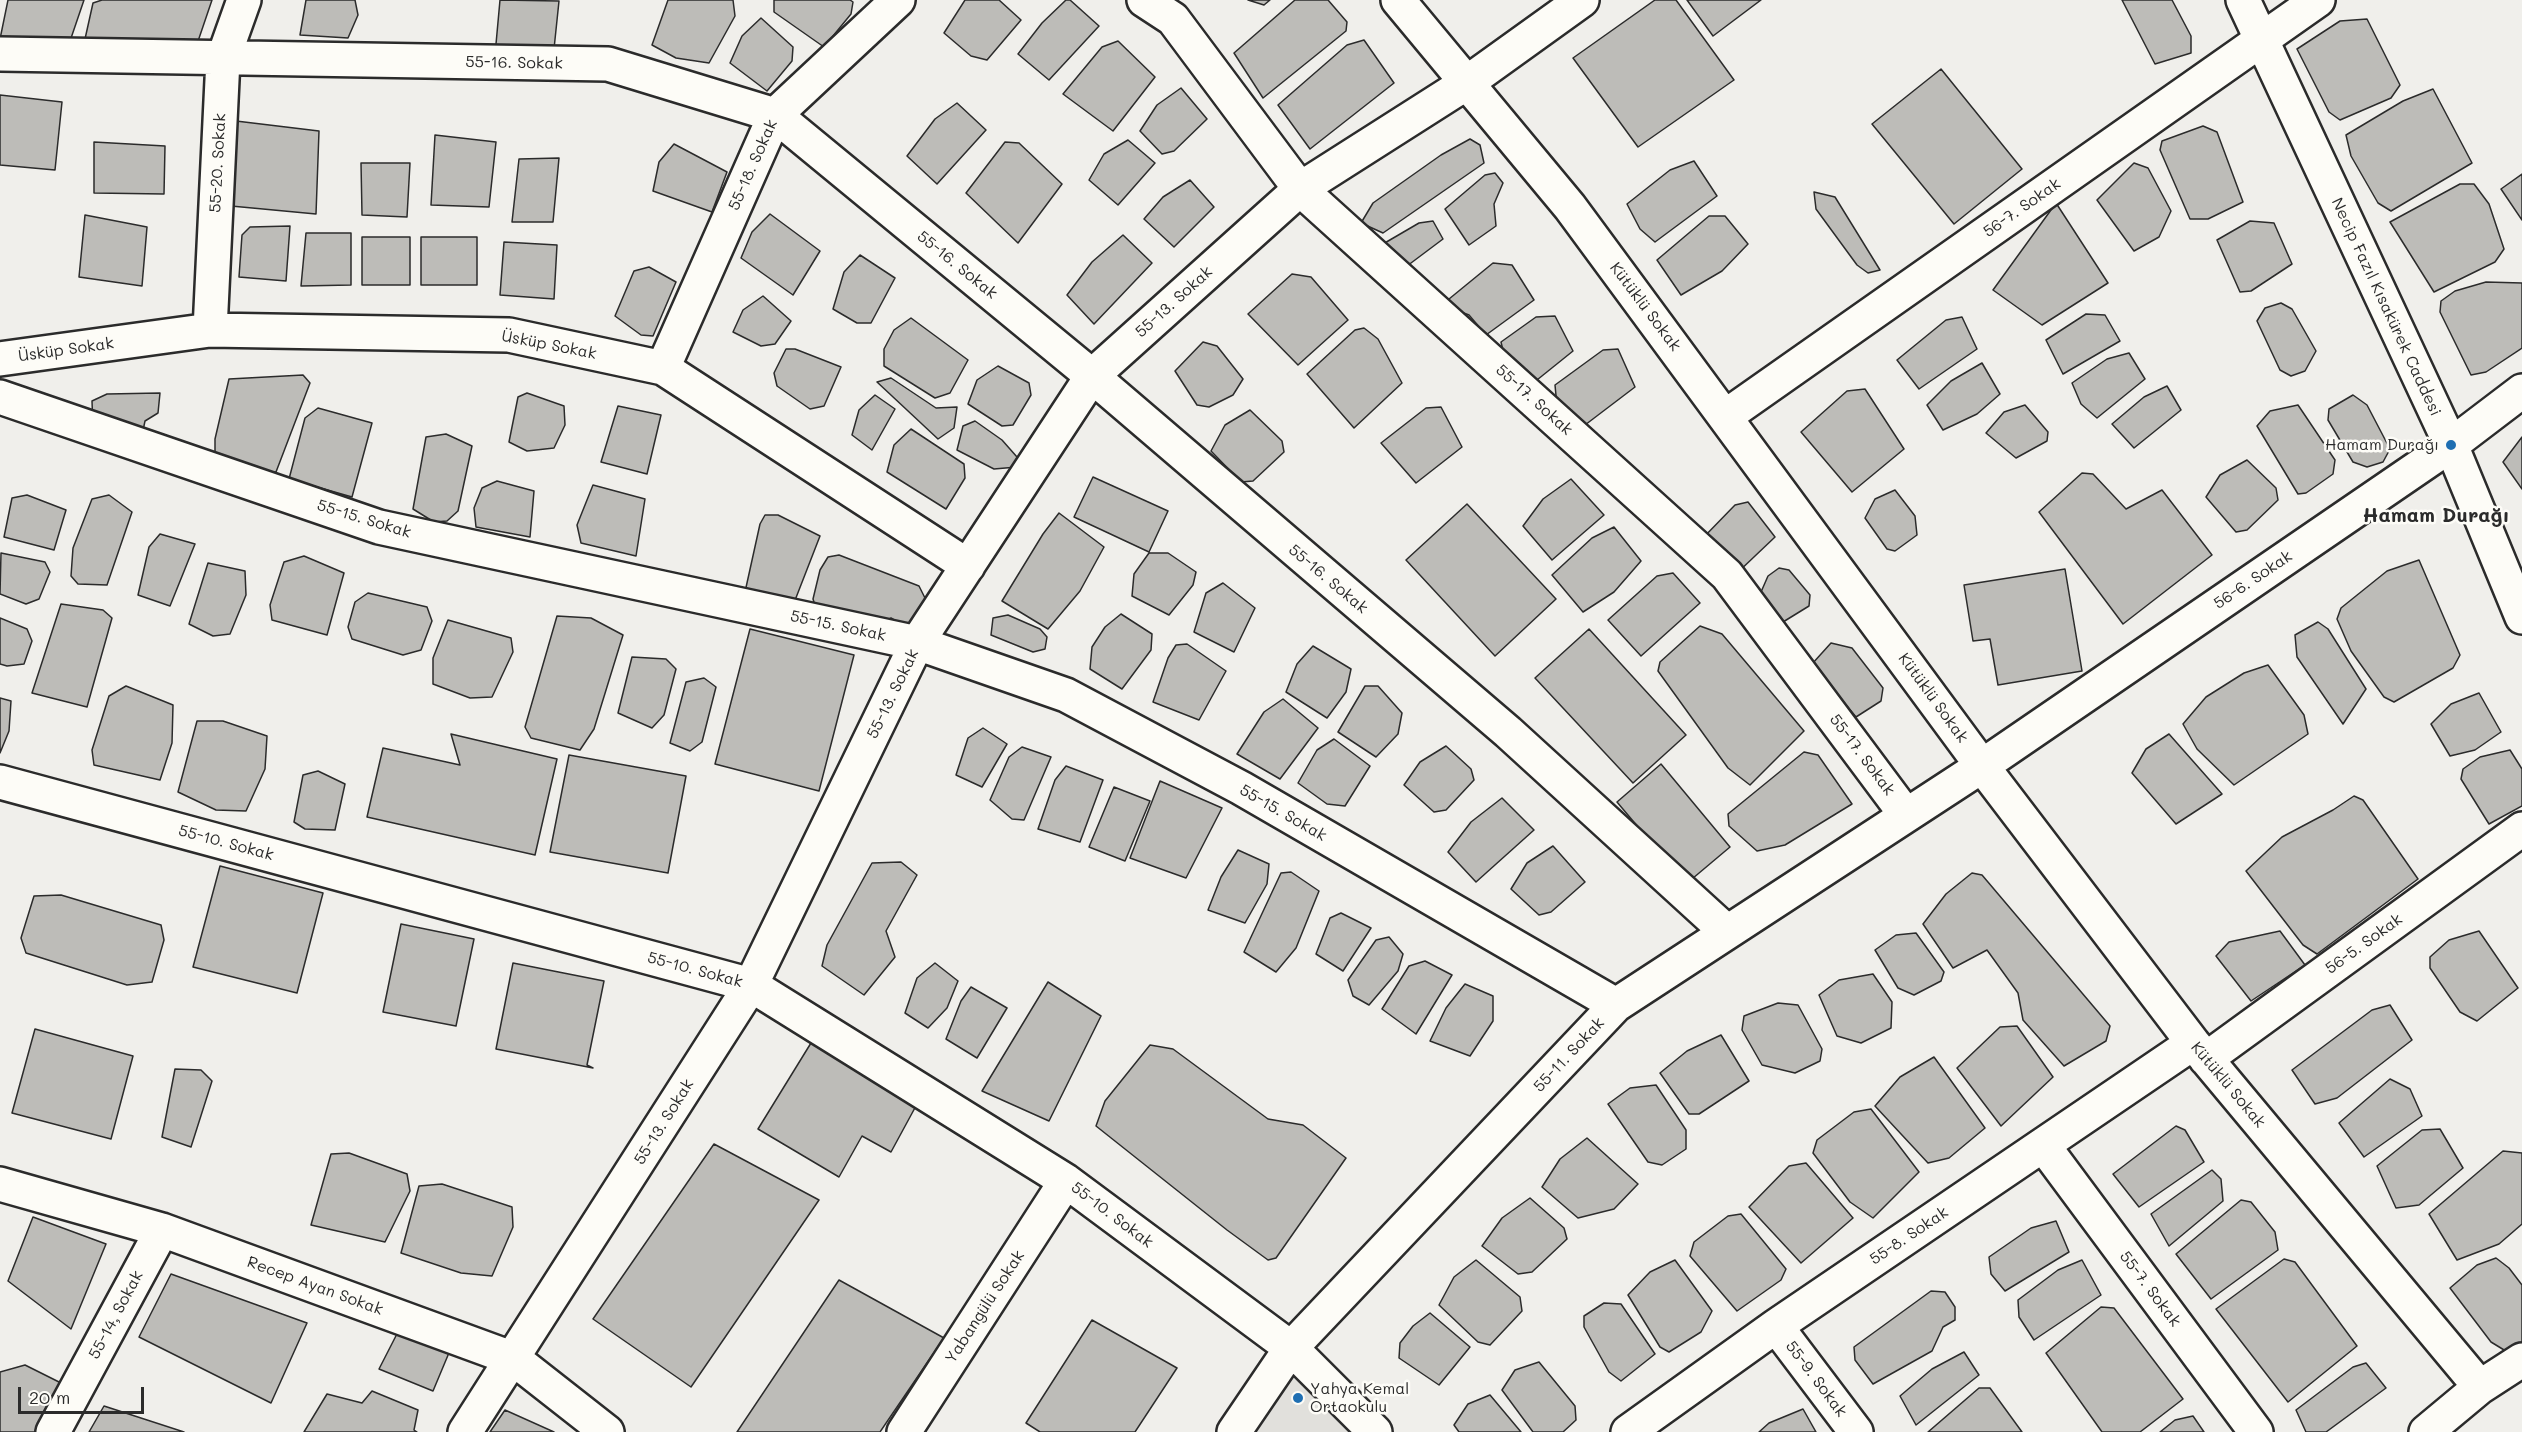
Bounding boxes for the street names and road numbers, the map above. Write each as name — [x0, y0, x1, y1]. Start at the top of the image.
street label: 55-16. Sokak — [465, 53, 563, 73]
street label: 55-20. Sokak — [206, 113, 230, 213]
street label: 55-18. Sokak — [724, 117, 782, 213]
street label: 56-7. Sokak — [1980, 174, 2064, 242]
street label: Necip Fazıl Kısakürek Caddesi — [2327, 195, 2445, 419]
street label: 55-16. Sokak — [913, 227, 1001, 303]
street label: Kütüklü Sokak — [1605, 259, 1685, 355]
street label: 55-13. Sokak — [1131, 262, 1217, 342]
street label: Üsküp Sokak — [500, 326, 598, 364]
street label: Üsküp Sokak — [17, 334, 115, 366]
street label: 55-17. Sokak — [1492, 360, 1576, 440]
street label: 55-15. Sokak — [315, 496, 413, 542]
street label: 55-16. Sokak — [1284, 540, 1372, 618]
street label: 56-6. Sokak — [2210, 547, 2296, 613]
street label: 55-15. Sokak — [788, 607, 888, 645]
street label: 55-13. Sokak — [863, 646, 923, 742]
street label: Kütüklü Sokak — [1894, 649, 1972, 747]
street label: 55-17. Sokak — [1825, 711, 1899, 799]
street label: 55-15. Sokak — [1236, 780, 1330, 846]
street label: 55-10. Sokak — [176, 821, 276, 865]
street label: 56-5. Sokak — [2322, 910, 2406, 978]
street label: 55-10. Sokak — [645, 948, 745, 992]
street label: 55-11. Sokak — [1530, 1014, 1608, 1096]
street label: Kütüklü Sokak — [2187, 1038, 2269, 1132]
street label: 55-13. Sokak — [630, 1076, 698, 1168]
street label: 55-10. Sokak — [1067, 1178, 1157, 1252]
street label: 55-8. Sokak — [1866, 1203, 1952, 1269]
street label: Yabangülü Sokak — [941, 1247, 1029, 1367]
street label: 55-7. Sokak — [2115, 1247, 2185, 1331]
street label: Recep Ayan Sokak — [244, 1252, 386, 1320]
street label: 55-14, Sokak — [85, 1268, 147, 1362]
street label: 55-9. Sokak — [1781, 1337, 1851, 1421]

